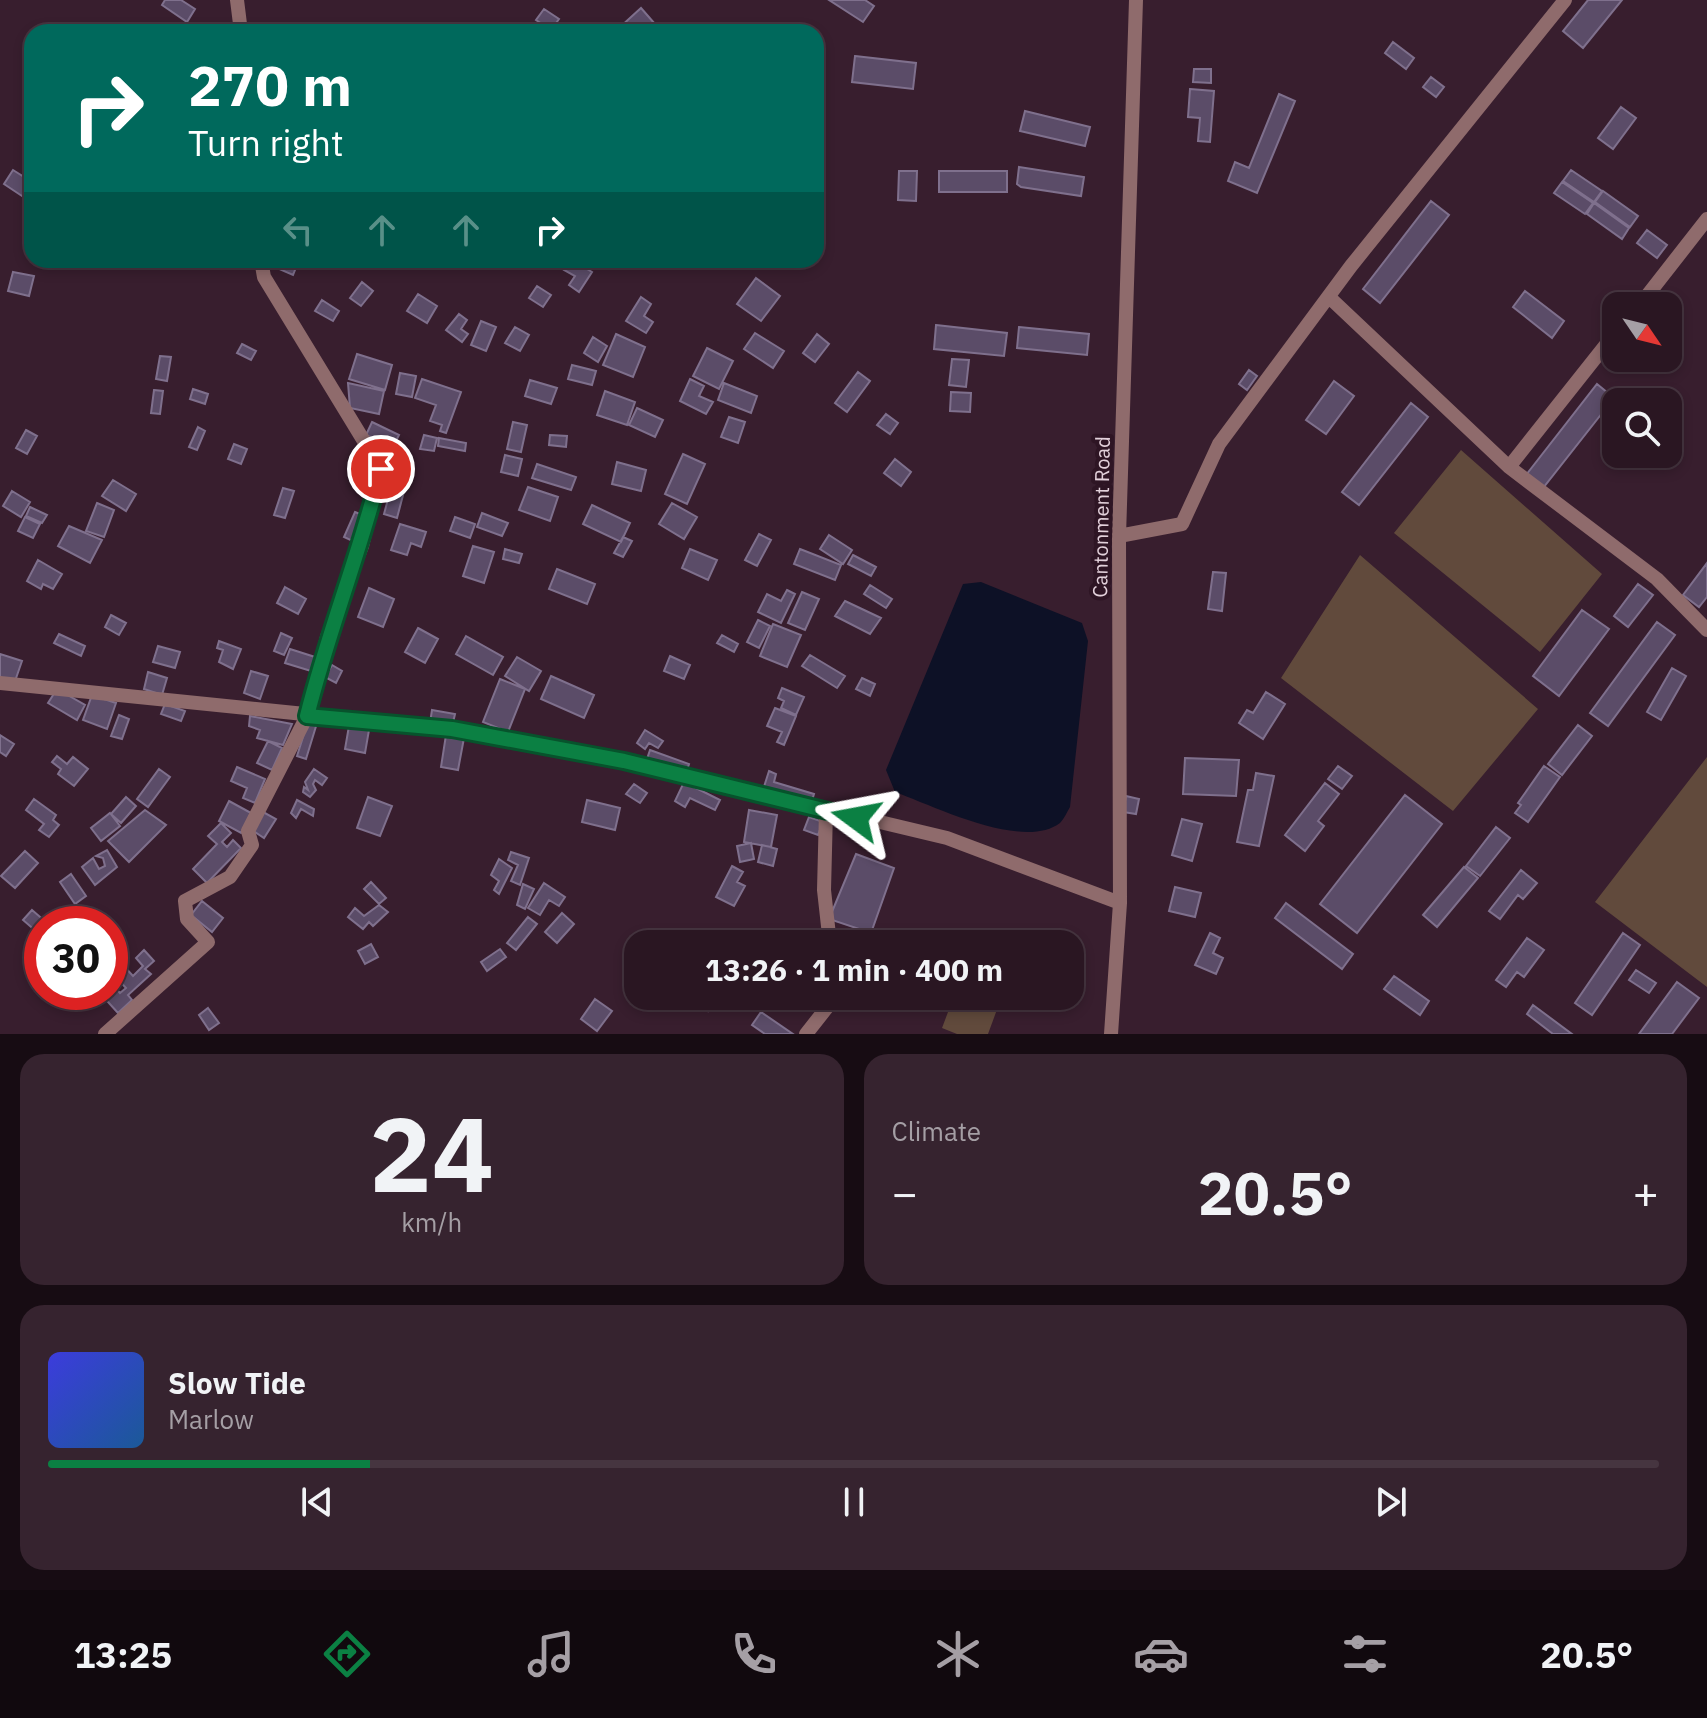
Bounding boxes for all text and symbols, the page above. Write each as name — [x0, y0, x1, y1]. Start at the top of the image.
text: 270 m — [188, 49, 352, 121]
icon: right — [56, 56, 160, 160]
text: Turn right — [188, 119, 344, 166]
icon: left — [276, 208, 320, 252]
icon: ahead — [360, 208, 404, 252]
icon: ahead — [444, 208, 488, 252]
icon: right — [528, 208, 572, 252]
north arrow — [1602, 292, 1682, 372]
map controls — [1602, 292, 1682, 468]
button: search — [1602, 388, 1682, 468]
pin — [347, 435, 415, 503]
street label: Cantonment Road — [1086, 436, 1116, 598]
icon: arrive — [359, 447, 403, 491]
position arrow — [814, 776, 898, 860]
speed limit sign: 30 — [24, 906, 128, 1010]
text: 13:26 · 1 min · 400 m — [705, 950, 1003, 989]
text: 24 — [369, 1085, 494, 1221]
text: Climate — [892, 1114, 981, 1148]
text: 20.5° — [1198, 1153, 1353, 1232]
text: − — [892, 1164, 918, 1221]
text: + — [1633, 1164, 1659, 1221]
text: km/h — [401, 1205, 462, 1239]
text: Slow Tide — [168, 1363, 306, 1402]
text: Marlow — [168, 1402, 254, 1436]
icon: previous — [295, 1480, 339, 1524]
icon: pause — [832, 1480, 876, 1524]
icon: next — [1369, 1480, 1413, 1524]
icon: directions — [319, 1626, 375, 1682]
icon: music — [523, 1626, 579, 1682]
icon: phone — [726, 1626, 782, 1682]
icon: climate — [930, 1626, 986, 1682]
icon: car — [1133, 1626, 1189, 1682]
icon: filters — [1337, 1626, 1393, 1682]
text: 13:25 — [74, 1631, 172, 1678]
text: 20.5° — [1540, 1631, 1633, 1678]

